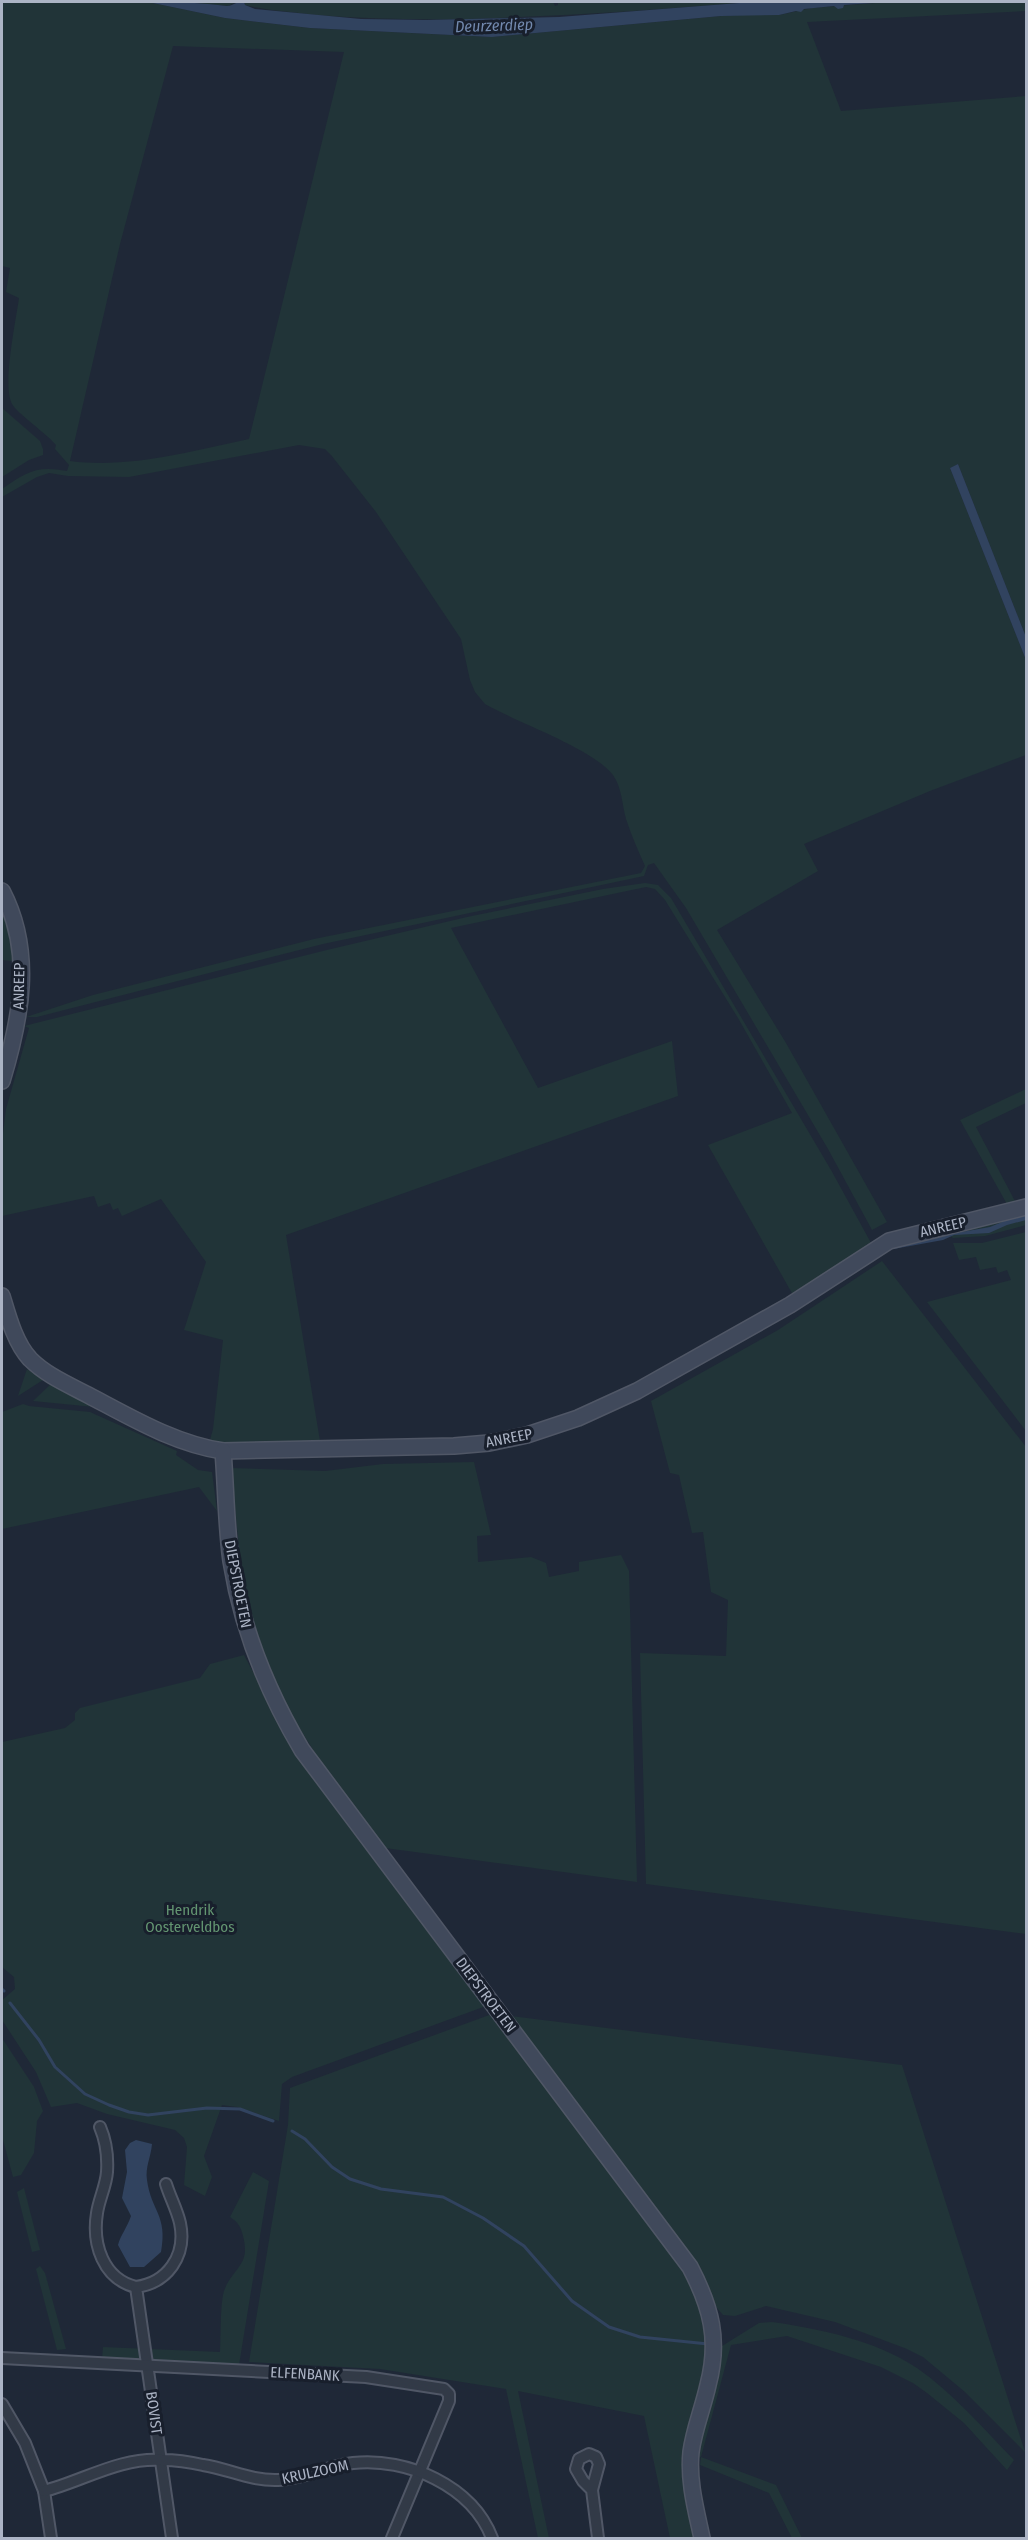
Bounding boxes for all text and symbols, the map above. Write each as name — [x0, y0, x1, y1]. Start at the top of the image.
water label: Deurzerdiep — [455, 15, 533, 36]
street label: ANREEP — [10, 962, 28, 1010]
street label: ANREEP — [918, 1213, 968, 1241]
street label: ANREEP — [484, 1425, 534, 1451]
street label: DIEPSTROETEN — [221, 1539, 255, 1629]
park label: Hendrik Oosterveldbos — [145, 1901, 235, 1936]
street label: DIEPSTROETEN — [452, 1954, 520, 2036]
street label: ELFENBANK — [270, 2363, 340, 2385]
street label: BOVIST — [142, 2390, 166, 2436]
street label: KRULZOOM — [280, 2456, 350, 2488]

